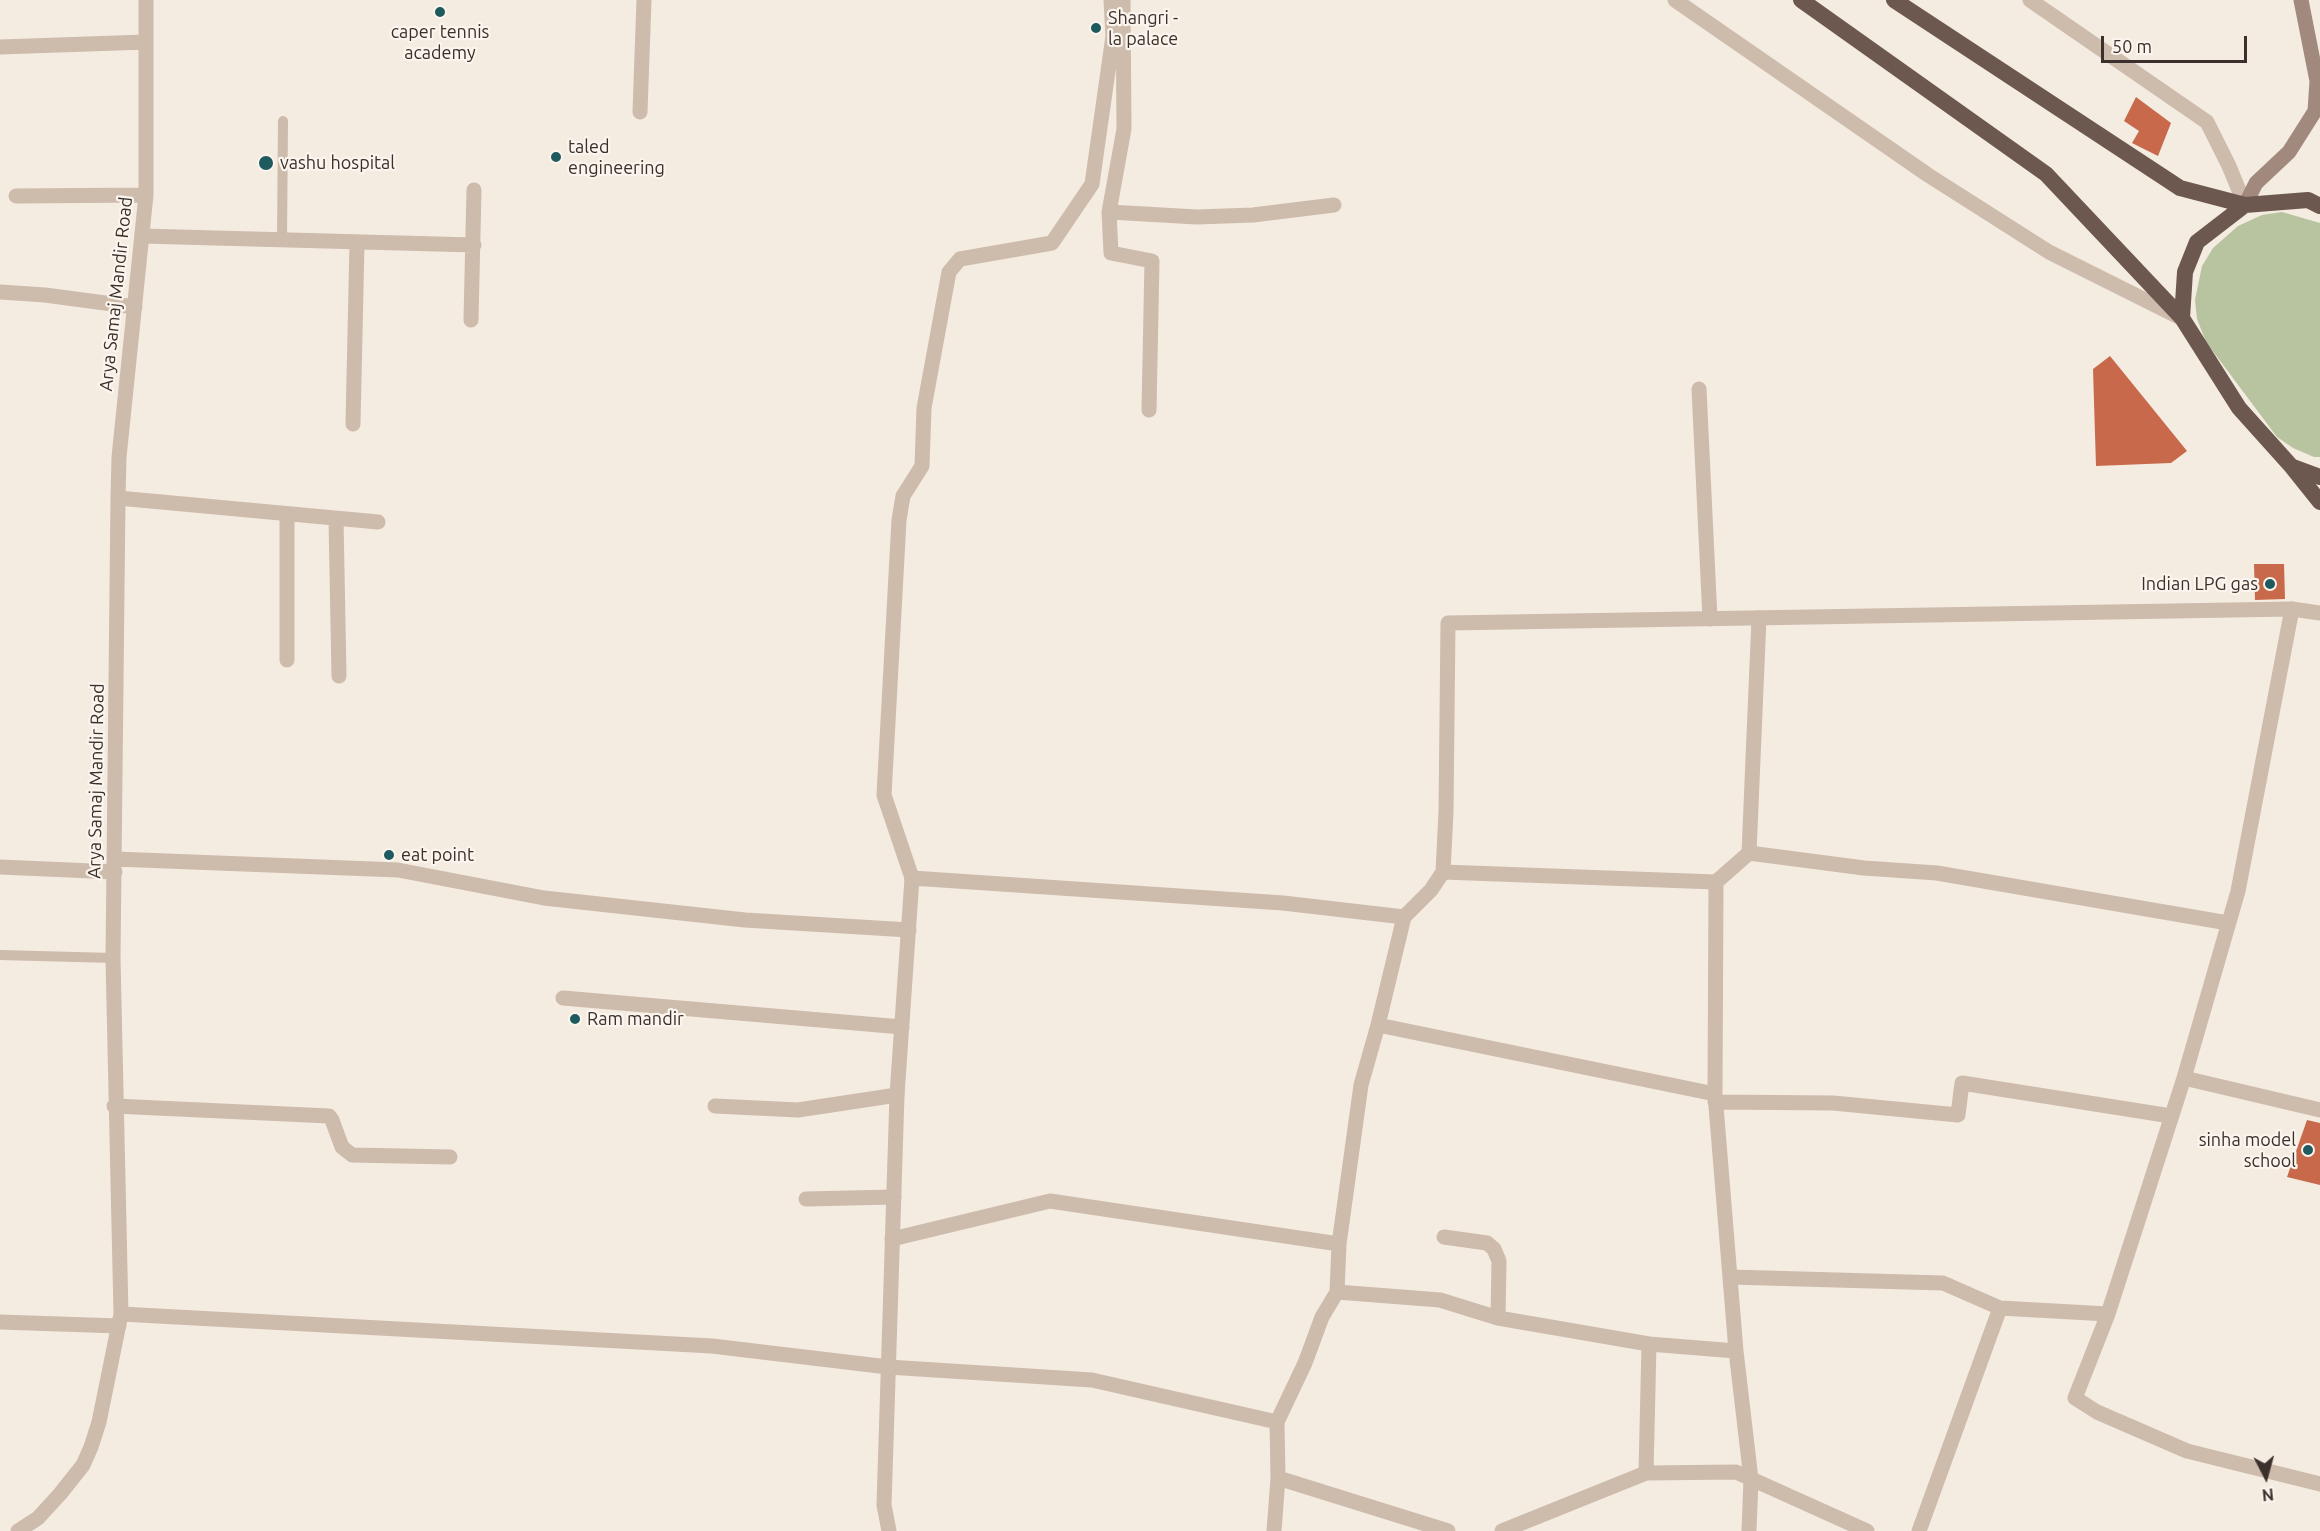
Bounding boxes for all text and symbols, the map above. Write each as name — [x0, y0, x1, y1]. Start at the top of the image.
marker: caper tennis academy — [433, 5, 447, 19]
place label: Shangri - la palace — [1108, 7, 1178, 50]
place label: caper tennis academy — [391, 21, 489, 63]
marker: Shangri - la palace — [1089, 21, 1103, 35]
scale bar — [2104, 24, 2250, 62]
text: 50 m — [2112, 36, 2152, 56]
place label: taled engineering — [568, 136, 665, 178]
marker: taled engineering — [549, 150, 563, 164]
place label: vashu hospital — [280, 152, 395, 174]
marker: vashu hospital — [257, 154, 275, 172]
street label: Arya Samaj Mandir Road — [95, 196, 137, 392]
place label: Indian LPG gas — [2141, 573, 2258, 595]
marker: Indian LPG gas — [2263, 577, 2277, 591]
street label: Arya Samaj Mandir Road — [83, 683, 109, 879]
place label: eat point — [401, 844, 474, 866]
marker: eat point — [382, 848, 396, 862]
place label: Ram mandir — [587, 1008, 684, 1030]
marker: Ram mandir — [568, 1012, 582, 1026]
place label: sinha model school — [2199, 1129, 2296, 1172]
marker: sinha model school — [2301, 1143, 2315, 1157]
north arrow — [2236, 1447, 2296, 1507]
text: N — [2261, 1485, 2275, 1504]

